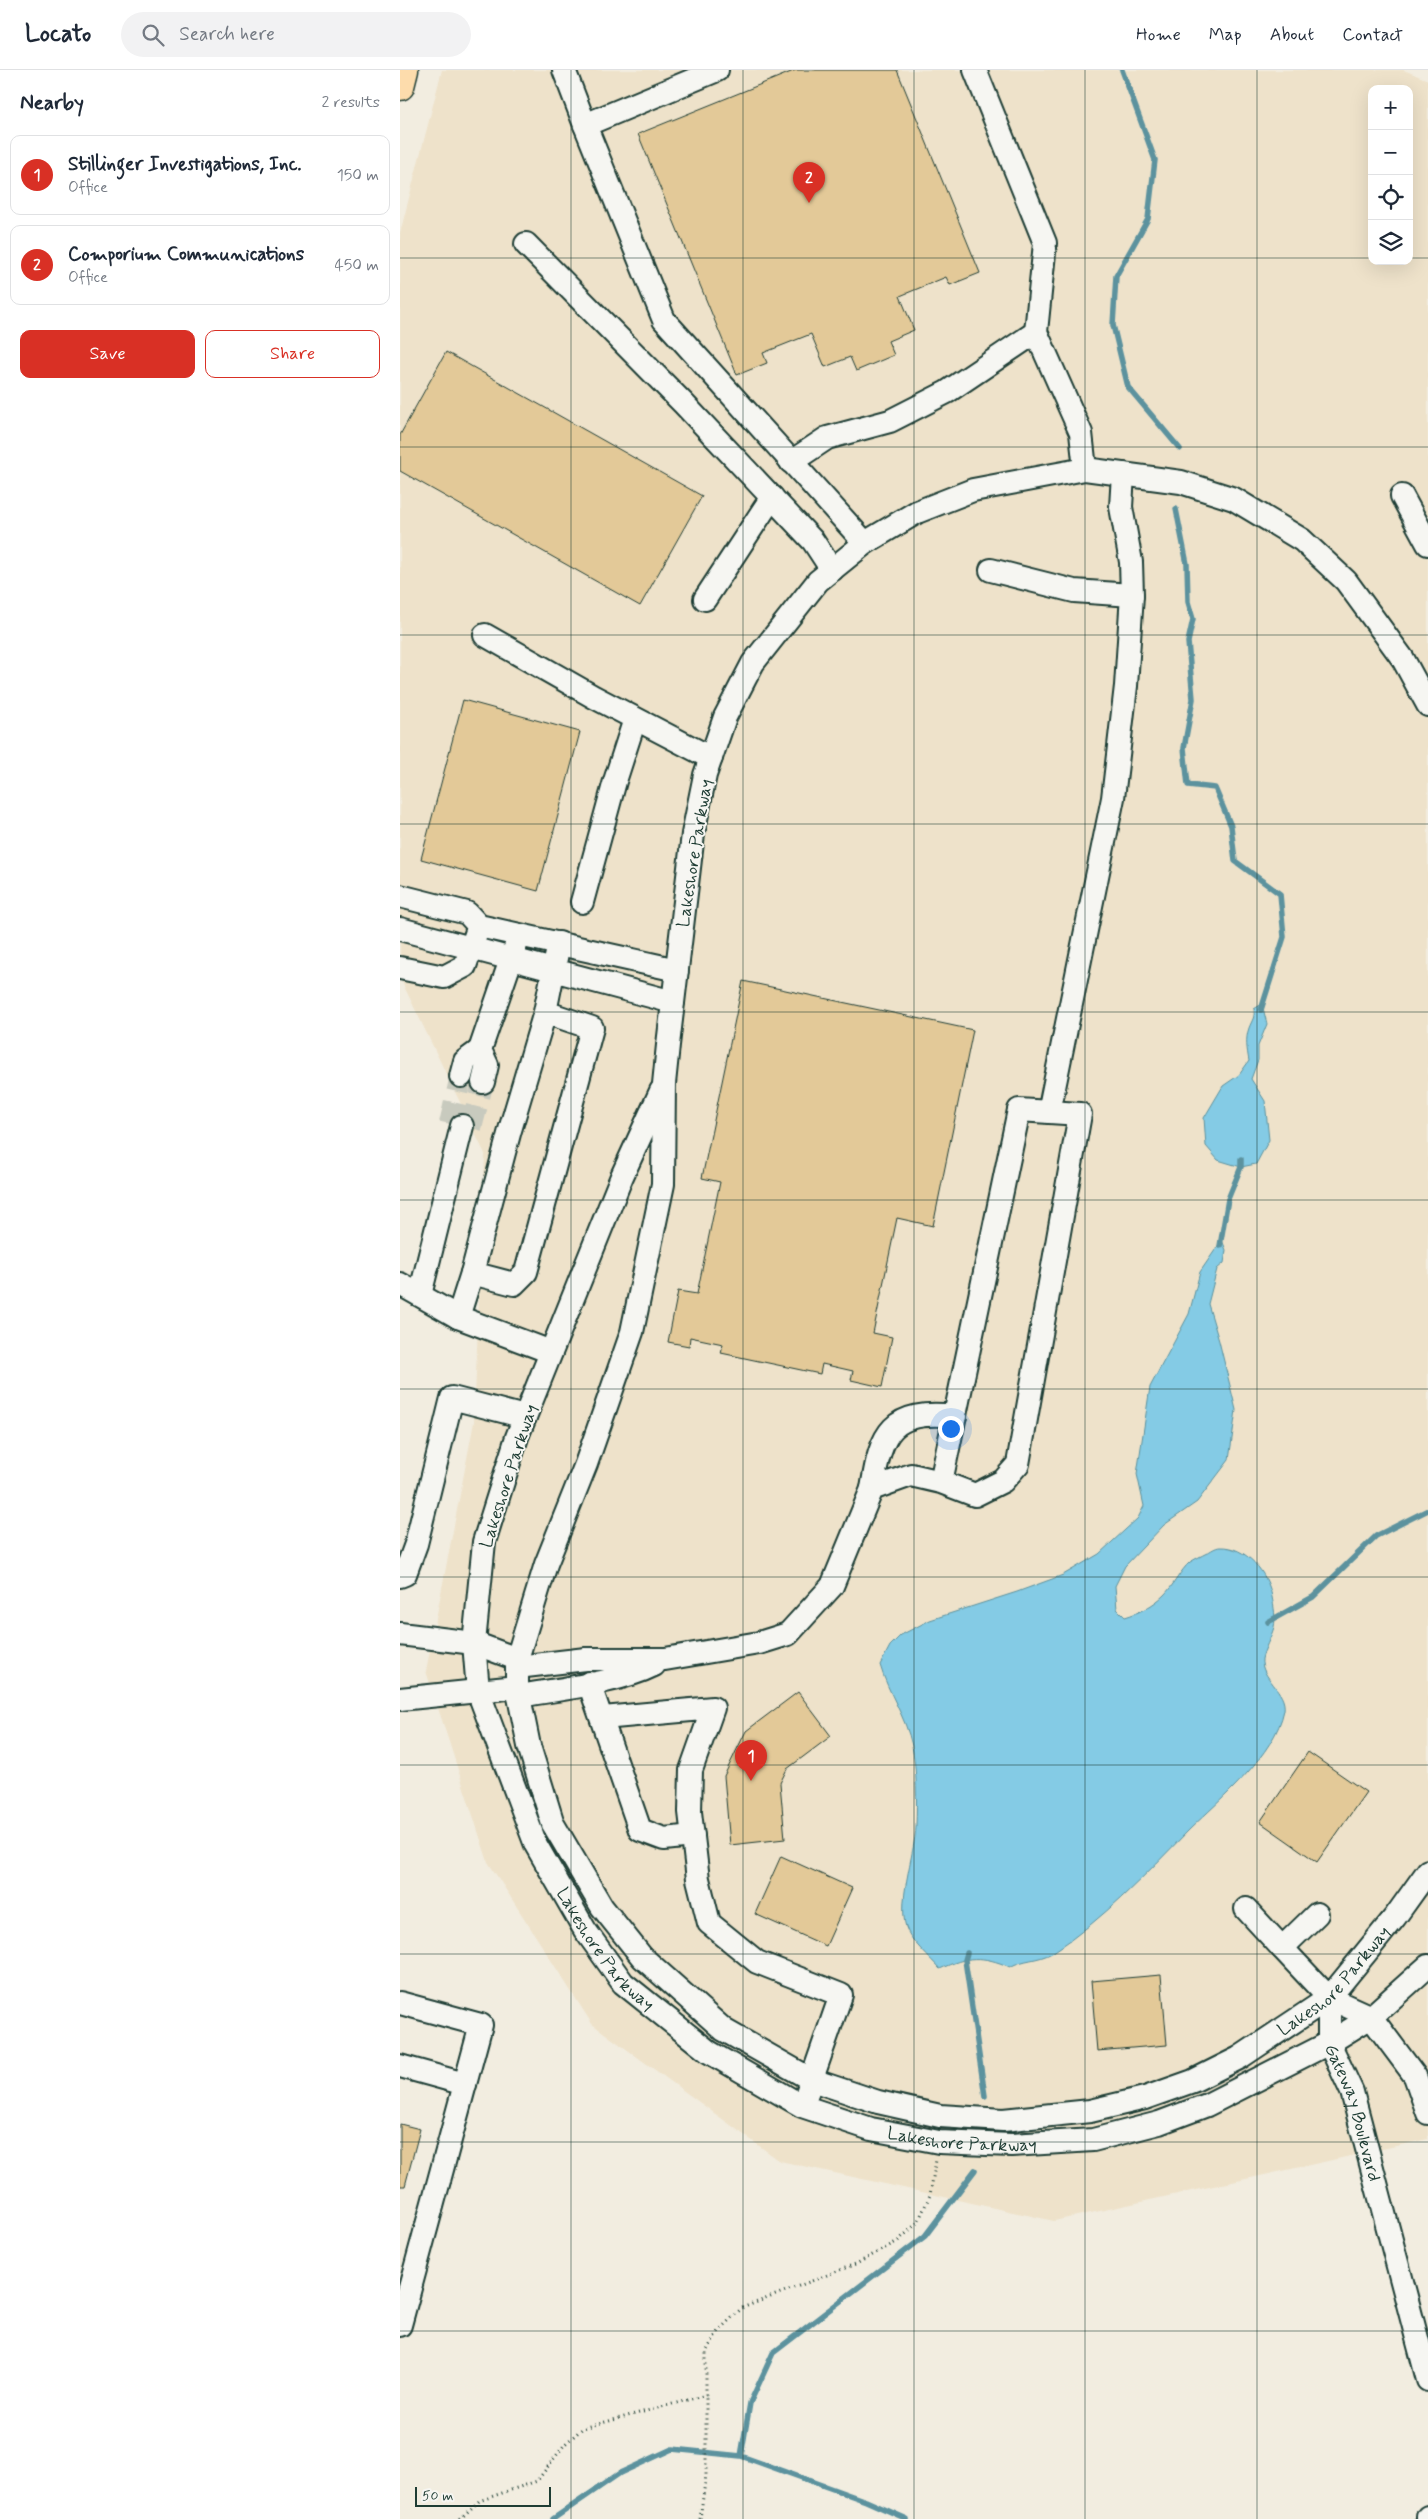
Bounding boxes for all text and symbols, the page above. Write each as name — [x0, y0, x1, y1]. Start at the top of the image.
search box — [121, 12, 471, 57]
text: Locato — [25, 19, 91, 50]
icon: search — [139, 21, 167, 49]
text: Search here — [179, 22, 275, 47]
text: Home — [1136, 23, 1181, 47]
text: Map — [1209, 23, 1242, 47]
text: About — [1270, 23, 1314, 47]
text: Contact — [1342, 23, 1403, 47]
map controls — [1368, 85, 1413, 265]
button: + — [1368, 85, 1413, 130]
text: Nearby — [20, 89, 84, 117]
text: 2 results — [322, 92, 380, 113]
button: − — [1368, 130, 1413, 175]
text: Stillinger Investigations, Inc. — [68, 152, 301, 177]
pin: 2 — [793, 162, 825, 203]
text: 1 — [33, 165, 41, 186]
text: 150 m — [337, 165, 379, 186]
button: locate — [1368, 175, 1413, 220]
text: Office — [68, 177, 108, 198]
button: layers — [1368, 220, 1413, 265]
text: Comporium Communications — [68, 242, 304, 267]
text: 2 — [33, 255, 41, 276]
text: 450 m — [334, 255, 379, 276]
text: Office — [68, 267, 108, 288]
button: Save — [20, 330, 195, 378]
button: Share — [205, 330, 380, 378]
street label: Lakeshore Parkway — [671, 777, 719, 929]
street label: Lakeshore Parkway — [474, 1401, 544, 1551]
your location — [938, 1416, 964, 1442]
pin: 1 — [735, 1740, 767, 1781]
street label: Lakeshore Parkway — [550, 1884, 659, 2017]
street label: Lakeshore Parkway — [1273, 1921, 1396, 2042]
street label: Gateway Boulevard — [1318, 2040, 1386, 2184]
street label: Lakeshore Parkway — [885, 2121, 1037, 2158]
scale bar — [415, 2484, 551, 2507]
text: 50 m — [422, 2487, 453, 2505]

